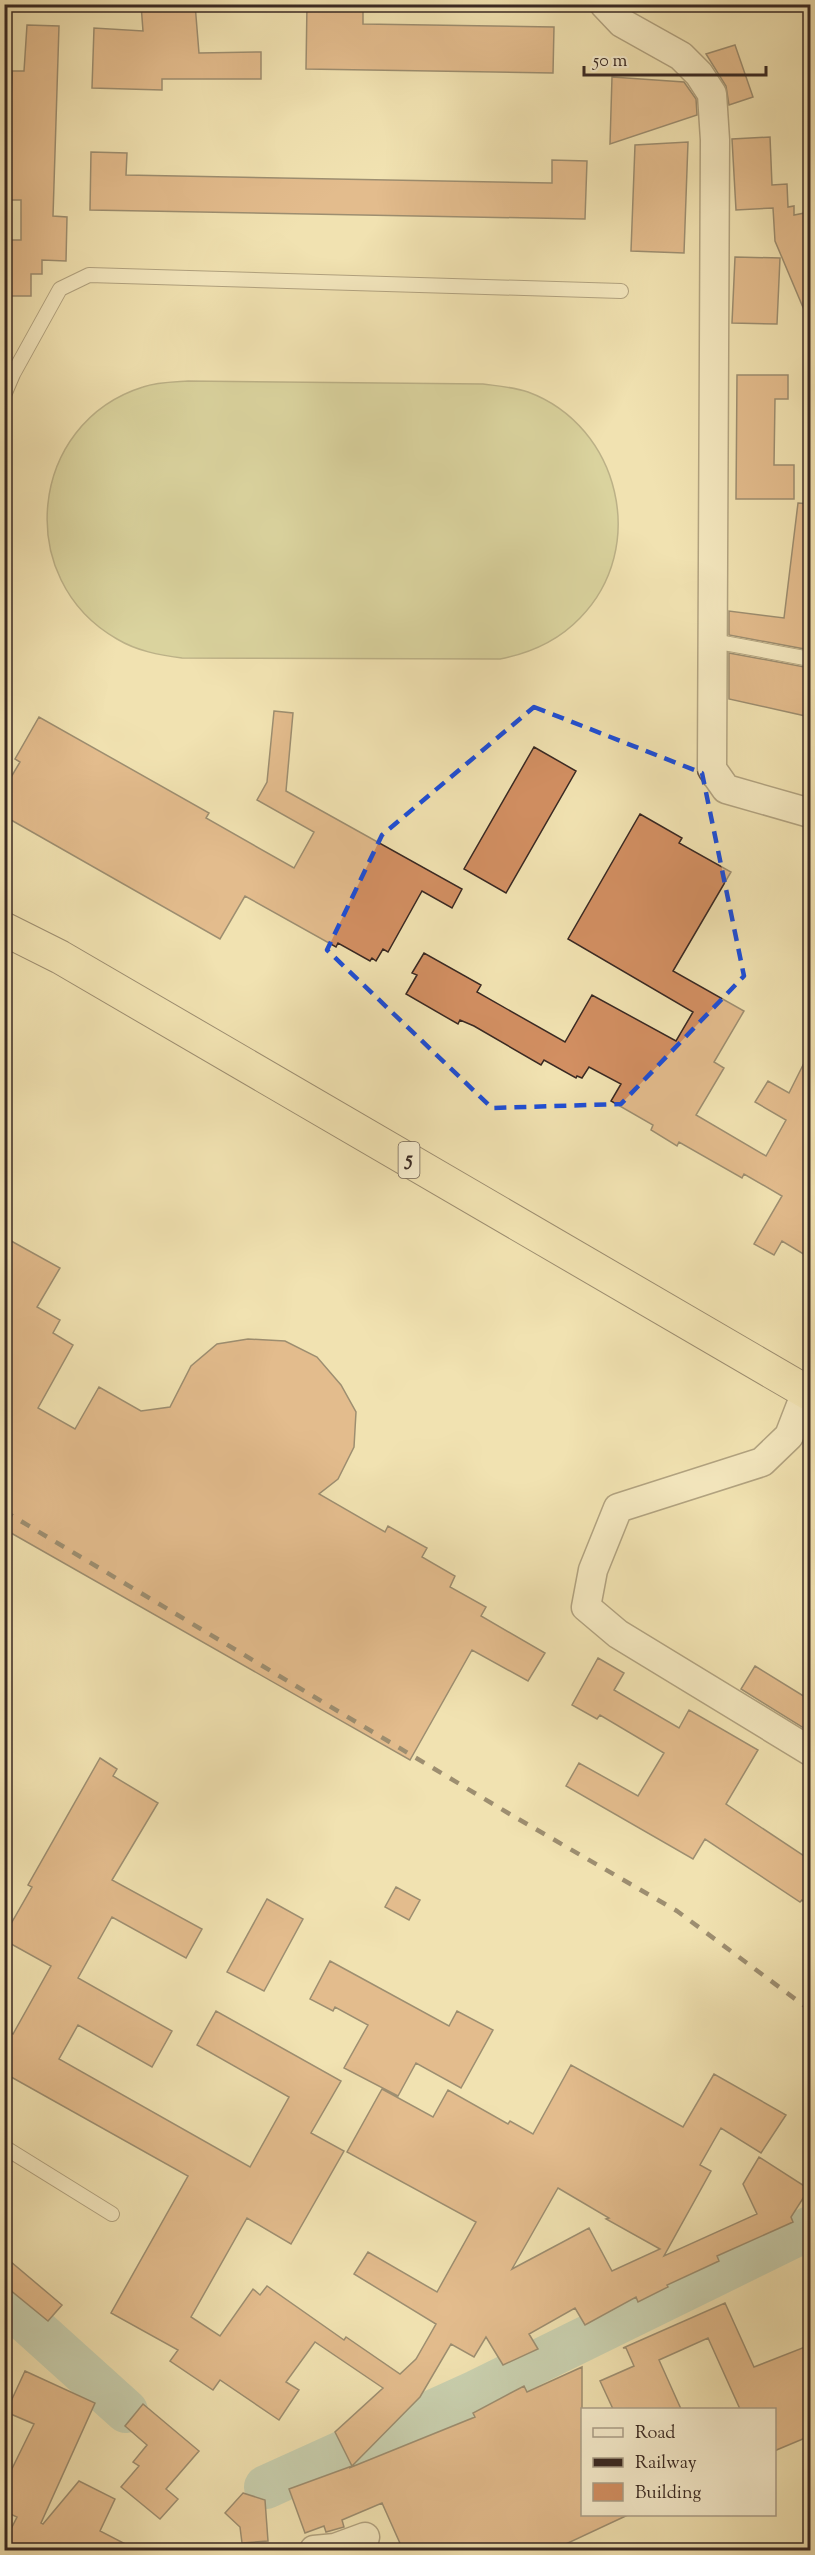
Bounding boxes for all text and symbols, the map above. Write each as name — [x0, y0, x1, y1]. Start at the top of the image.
scale bar — [584, 39, 766, 77]
text: 50 m — [592, 49, 628, 75]
road number: 5 — [398, 1142, 420, 1178]
legend — [581, 2408, 776, 2516]
text: Road — [635, 2421, 675, 2447]
text: Railway — [635, 2451, 697, 2477]
text: Building — [635, 2481, 701, 2507]

